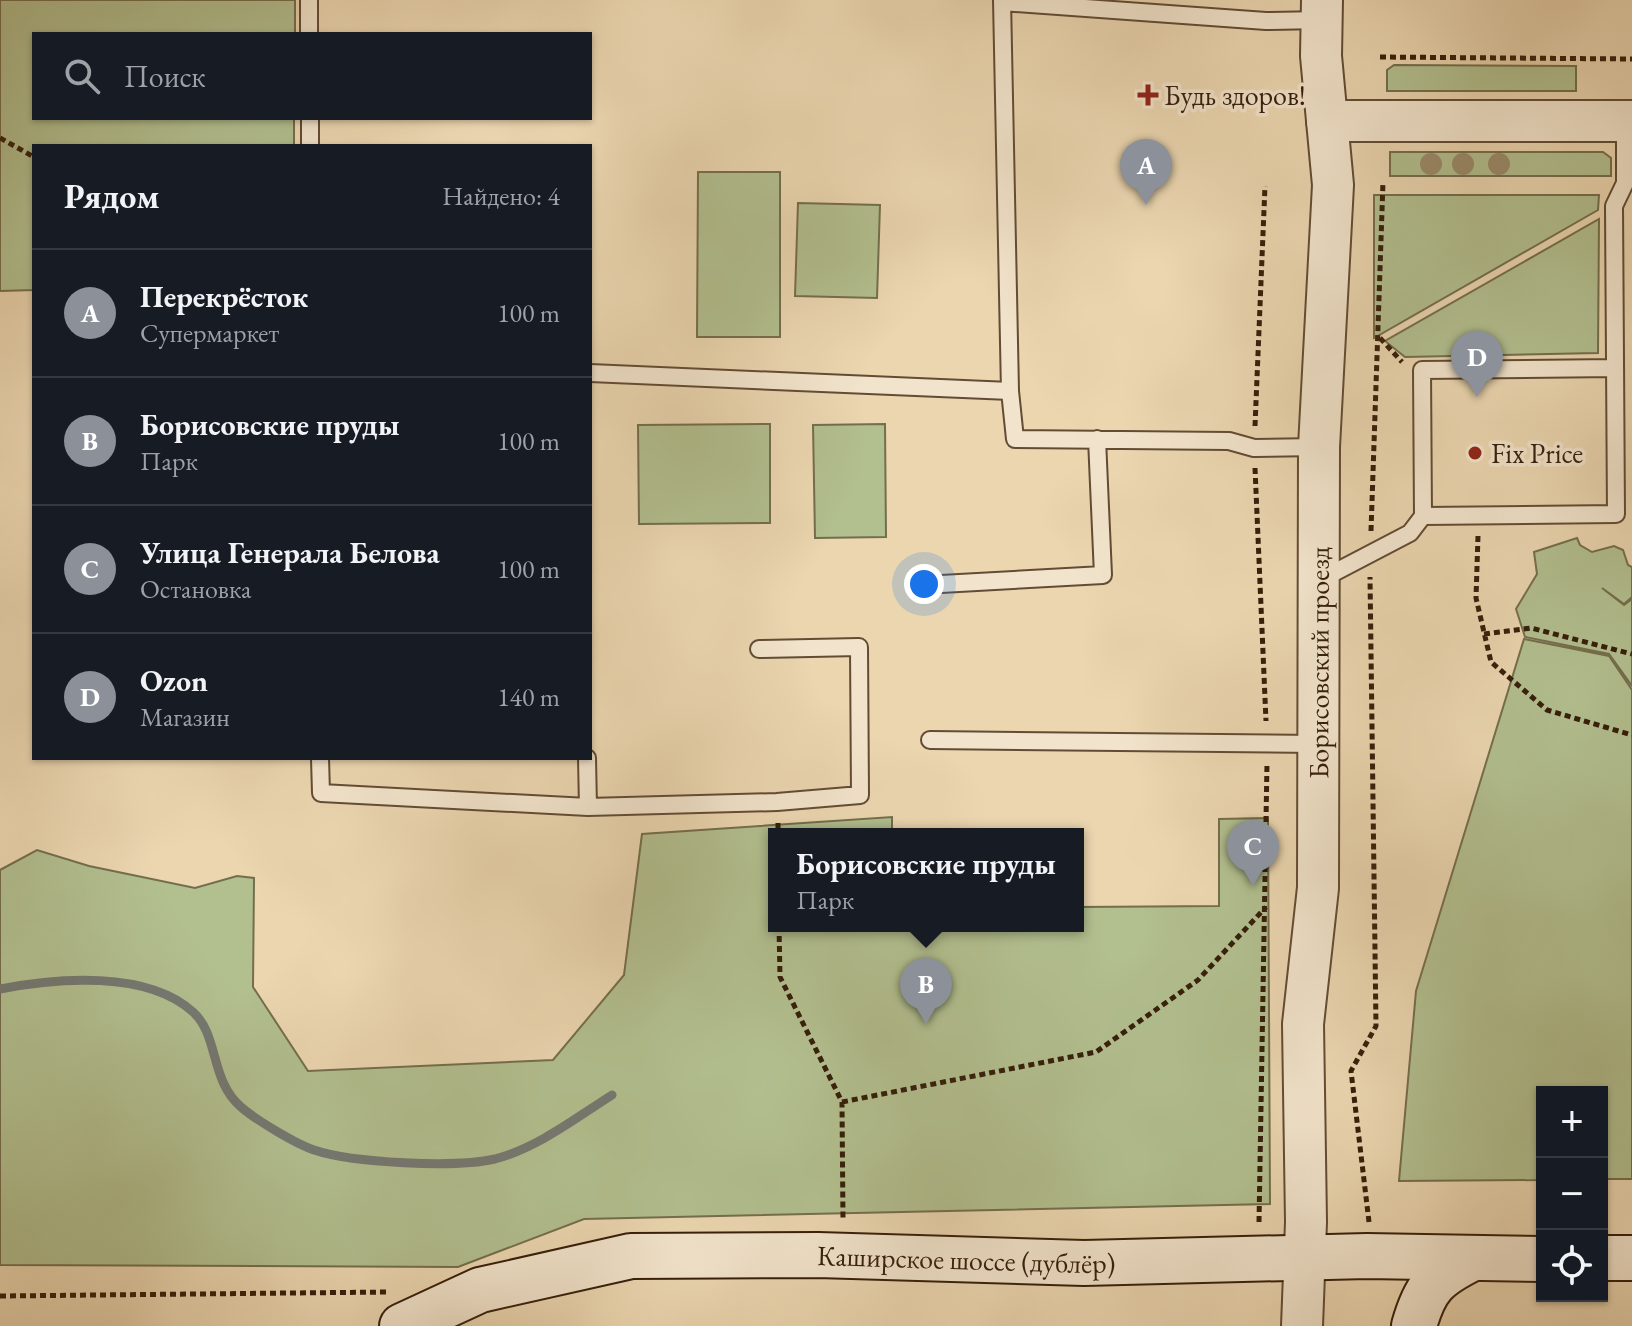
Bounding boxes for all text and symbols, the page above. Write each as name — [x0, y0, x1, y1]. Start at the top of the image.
search box — [32, 32, 592, 120]
icon: search — [60, 54, 104, 98]
text: Поиск — [124, 57, 206, 96]
place label: Будь здоров! — [1164, 77, 1306, 113]
marker: Будь здоров! — [1139, 86, 1157, 104]
pin: A — [1120, 139, 1172, 205]
text: Рядом — [64, 174, 159, 218]
text: Найдено: 4 — [442, 179, 560, 213]
text: Перекрёсток — [140, 277, 308, 316]
text: A — [81, 296, 99, 330]
text: 100 m — [497, 296, 560, 330]
text: Супермаркет — [140, 316, 279, 350]
pin: D — [1451, 331, 1503, 397]
text: Борисовские пруды — [140, 405, 399, 444]
text: B — [82, 424, 98, 458]
text: 100 m — [497, 424, 560, 458]
place label: Fix Price — [1491, 435, 1583, 471]
text: Парк — [140, 444, 198, 478]
marker: Fix Price — [1466, 444, 1484, 462]
text: Улица Генерала Белова — [140, 533, 440, 572]
street label: Борисовский проезд — [1300, 546, 1337, 779]
text: C — [81, 552, 99, 586]
text: 100 m — [497, 552, 560, 586]
your location — [904, 564, 944, 604]
text: Остановка — [140, 572, 251, 606]
text: Ozon — [140, 661, 208, 700]
text: D — [80, 680, 100, 714]
text: 140 m — [497, 680, 560, 714]
text: Магазин — [140, 700, 230, 734]
pin: C — [1227, 820, 1279, 886]
popup — [768, 828, 1084, 932]
text: Борисовские пруды — [796, 844, 1056, 883]
text: Парк — [796, 883, 854, 917]
pin: B — [900, 958, 952, 1024]
map controls — [1536, 1086, 1608, 1302]
button: + — [1536, 1086, 1608, 1158]
button: − — [1536, 1158, 1608, 1230]
button: locate — [1536, 1230, 1608, 1302]
street label: Каширское шоссе (дублёр) — [817, 1237, 1116, 1281]

